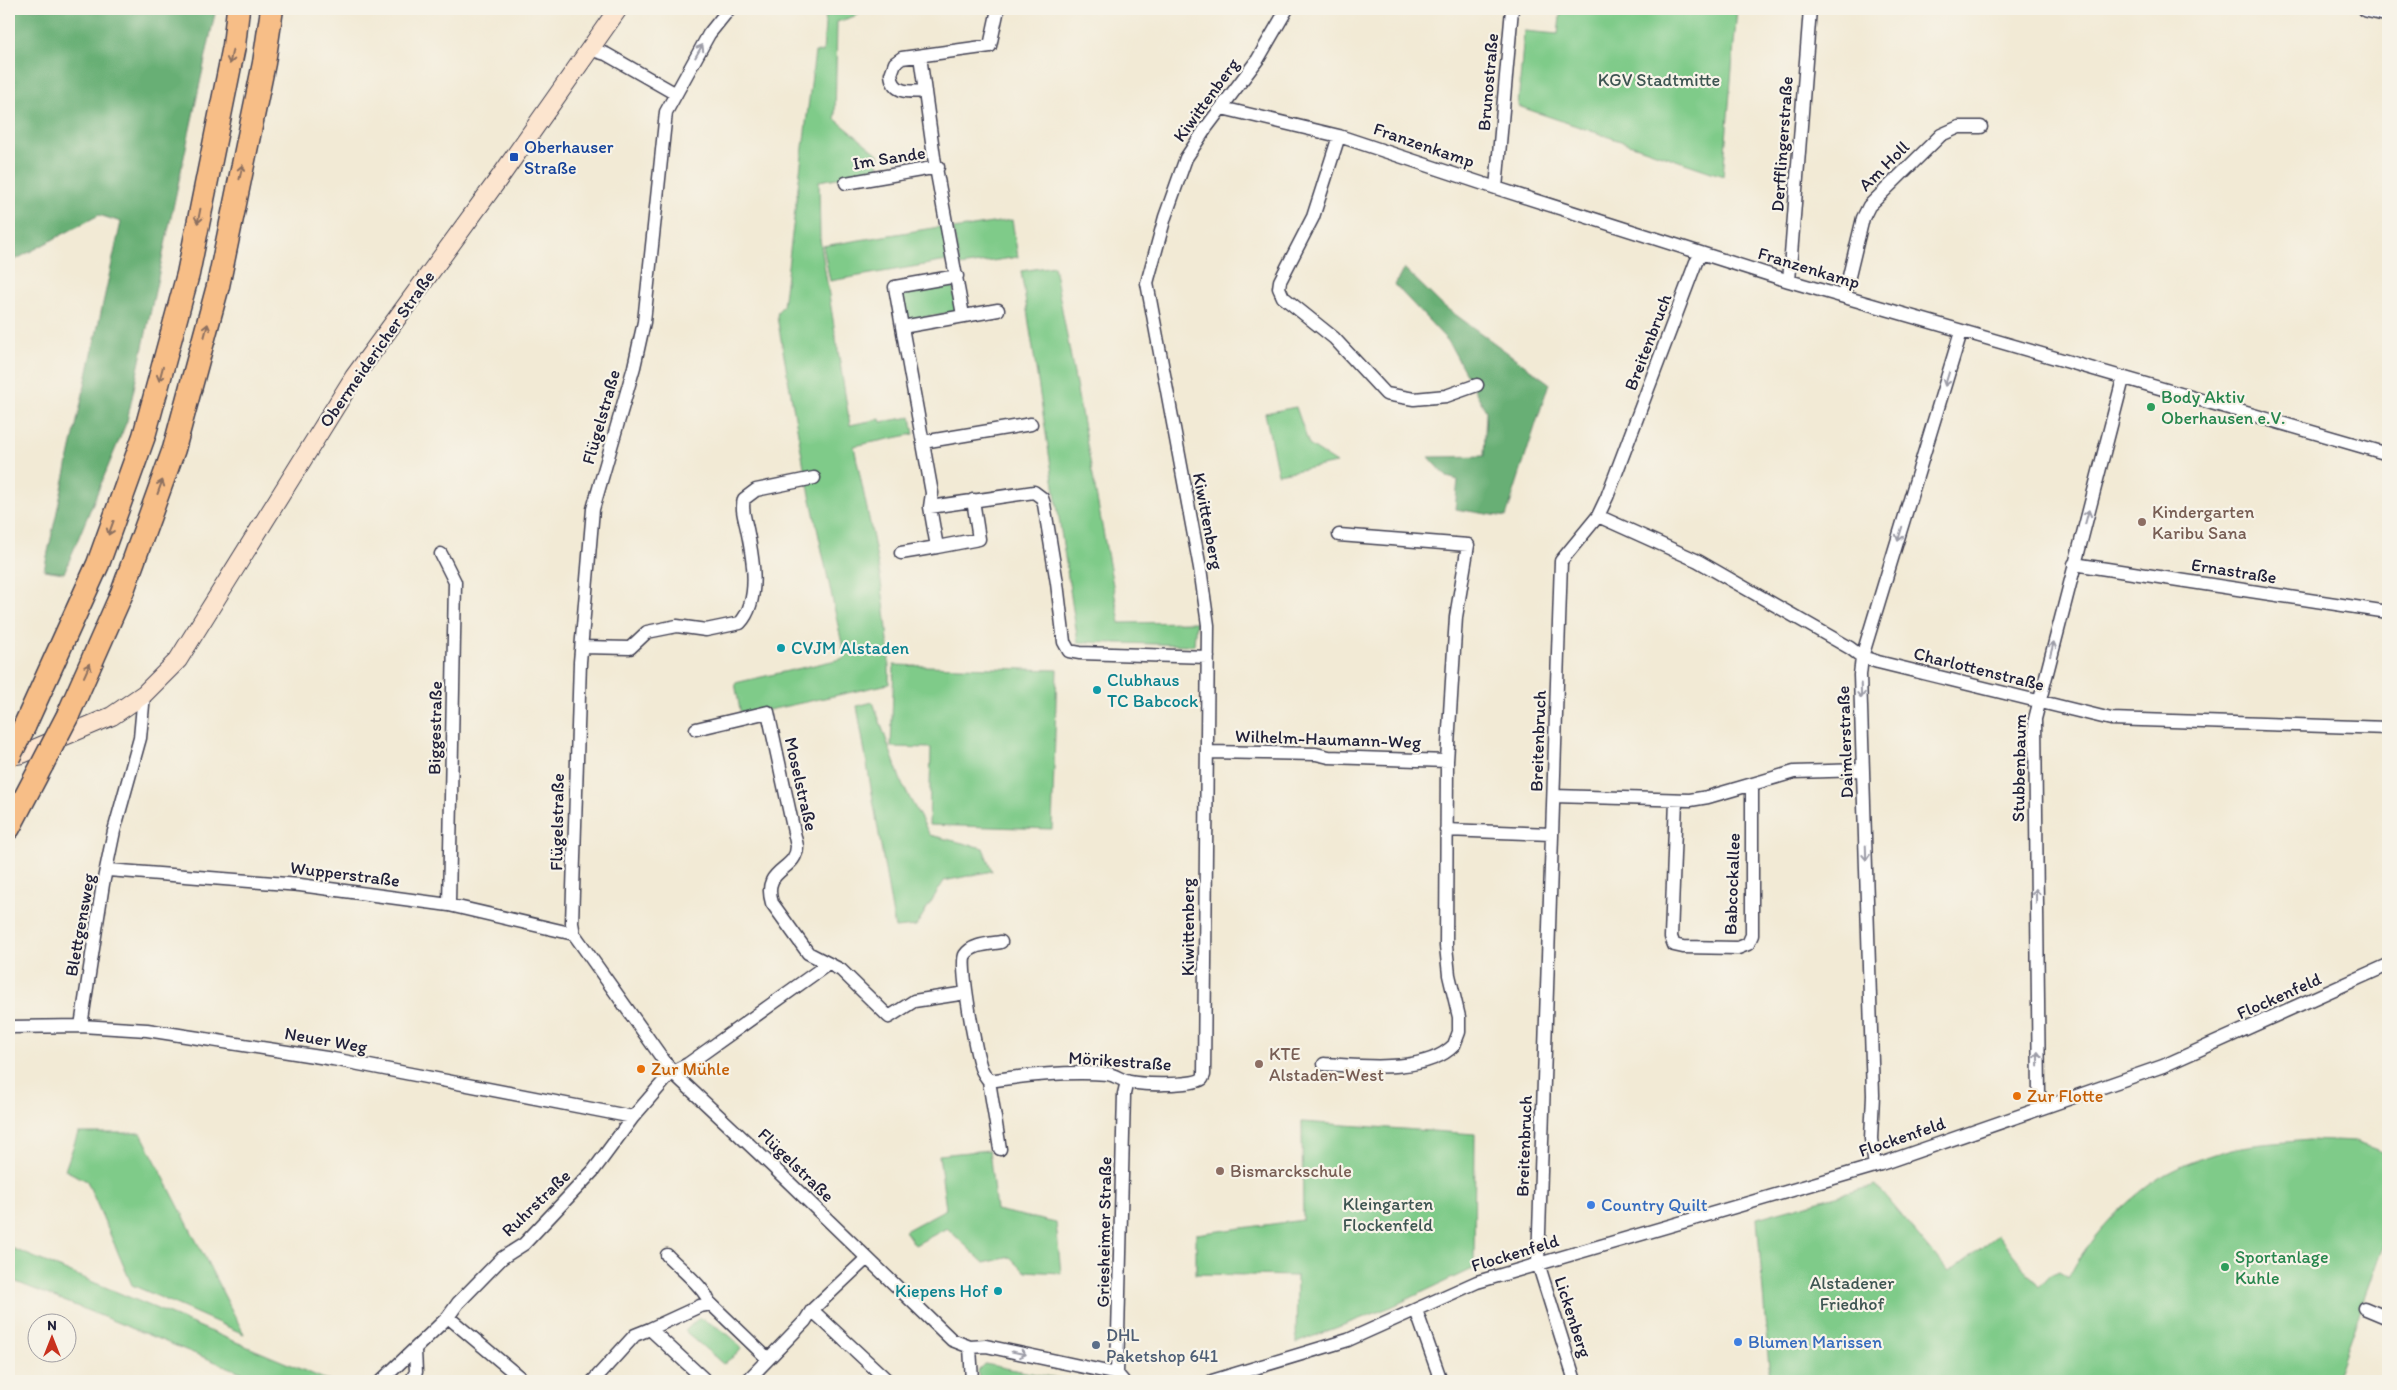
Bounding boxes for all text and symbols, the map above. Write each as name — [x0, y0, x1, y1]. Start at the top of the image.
street label: Brunostraße — [1473, 32, 1503, 132]
one-way arrow — [695, 45, 705, 59]
one-way arrow — [226, 49, 236, 65]
street label: Kiwittenberg — [1168, 53, 1244, 146]
park label: KGV Stadtmitte — [1598, 69, 1720, 91]
street label: Derfflingerstraße — [1766, 75, 1798, 213]
street label: Franzenkamp — [1371, 117, 1477, 173]
place label: Oberhauser Straße — [524, 136, 614, 179]
street label: Am Holl — [1854, 136, 1914, 196]
street label: Im Sande — [851, 141, 927, 175]
marker: Oberhauser Straße — [508, 151, 520, 163]
one-way arrow — [237, 165, 247, 181]
one-way arrow — [194, 208, 204, 224]
street label: Franzenkamp — [1755, 242, 1863, 294]
street label: Obermeidericher Straße — [314, 266, 440, 432]
street label: Breitenbruch — [1619, 290, 1677, 393]
one-way arrow — [202, 323, 211, 339]
one-way arrow — [156, 366, 165, 382]
street label: Flügelstraße — [577, 367, 625, 467]
one-way arrow — [1941, 370, 1951, 386]
place label: Body Aktiv Oberhausen e.V. — [2161, 386, 2285, 429]
marker: Body Aktiv Oberhausen e.V. — [2145, 401, 2157, 413]
street label: Kiwittenberg — [1188, 471, 1228, 572]
one-way arrow — [156, 480, 165, 495]
place label: Kindergarten Karibu Sana — [2152, 501, 2255, 544]
one-way arrow — [2083, 509, 2092, 525]
marker: Kindergarten Karibu Sana — [2136, 516, 2148, 528]
one-way arrow — [106, 520, 115, 536]
one-way arrow — [1894, 526, 1904, 542]
street label: Ernastraße — [2190, 553, 2278, 589]
place label: CVJM Alstaden — [791, 637, 909, 659]
one-way arrow — [2048, 641, 2057, 657]
marker: CVJM Alstaden — [775, 642, 787, 654]
street label: Charlottenstraße — [1911, 642, 2047, 696]
one-way arrow — [83, 663, 93, 678]
place label: Clubhaus TC Babcock — [1107, 669, 1199, 712]
street label: Biggestraße — [423, 681, 447, 775]
one-way arrow — [1856, 682, 1866, 699]
marker: Clubhaus TC Babcock — [1091, 684, 1103, 696]
street label: Daimlerstraße — [1832, 685, 1858, 799]
street label: Breitenbruch — [1525, 689, 1551, 792]
street label: Stubbenbaum — [2007, 714, 2031, 822]
street label: Wilhelm-Haumann-Weg — [1235, 725, 1422, 753]
street label: Moselstraße — [780, 735, 822, 833]
street label: Flügelstraße — [545, 773, 569, 871]
street label: Babcockallee — [1719, 833, 1745, 935]
one-way arrow — [1861, 845, 1871, 861]
street label: Wupperstraße — [289, 856, 401, 892]
street label: Blettgensweg — [60, 871, 100, 978]
street label: Kiwittenberg — [1177, 877, 1199, 976]
one-way arrow — [2031, 889, 2041, 905]
street label: Flockenfeld — [2233, 968, 2325, 1024]
street label: Neuer Weg — [283, 1022, 370, 1058]
place label: KTE Alstaden-West — [1269, 1043, 1384, 1086]
street label: Mörikestraße — [1068, 1046, 1172, 1076]
one-way arrow — [2033, 1051, 2043, 1068]
place label: Zur Mühle — [651, 1058, 730, 1080]
marker: KTE Alstaden-West — [1253, 1058, 1265, 1070]
marker: Zur Mühle — [635, 1063, 647, 1075]
place label: Zur Flotte — [2027, 1085, 2103, 1107]
marker: Zur Flotte — [2011, 1090, 2023, 1102]
street label: Breitenbruch — [1511, 1094, 1537, 1197]
street label: Flockenfeld — [1856, 1112, 1948, 1162]
street label: Flügelstraße — [753, 1123, 839, 1207]
street label: Griesheimer Straße — [1092, 1156, 1116, 1308]
place label: Bismarckschule — [1230, 1160, 1352, 1182]
street label: Ruhrstraße — [497, 1165, 575, 1241]
marker: Bismarckschule — [1214, 1165, 1226, 1177]
park label: Kleingarten Flockenfeld — [1343, 1193, 1433, 1236]
place label: Country Quilt — [1601, 1194, 1708, 1216]
marker: Country Quilt — [1585, 1199, 1597, 1211]
street label: Flockenfeld — [1469, 1229, 1561, 1277]
place label: Sportanlage Kuhle — [2235, 1246, 2329, 1289]
marker: Sportanlage Kuhle — [2219, 1261, 2231, 1273]
park label: Alstadener Friedhof — [1810, 1272, 1895, 1315]
street label: Lickenberg — [1550, 1274, 1597, 1361]
place label: Kiepens Hof — [895, 1280, 988, 1302]
marker: Kiepens Hof — [992, 1285, 1004, 1297]
north arrow — [28, 1312, 78, 1362]
text: N — [47, 1317, 57, 1334]
place label: DHL Paketshop 641 — [1106, 1324, 1218, 1367]
place label: Blumen Marissen — [1748, 1331, 1882, 1353]
marker: Blumen Marissen — [1732, 1336, 1744, 1348]
marker: DHL Paketshop 641 — [1090, 1339, 1102, 1351]
one-way arrow — [1010, 1349, 1026, 1358]

